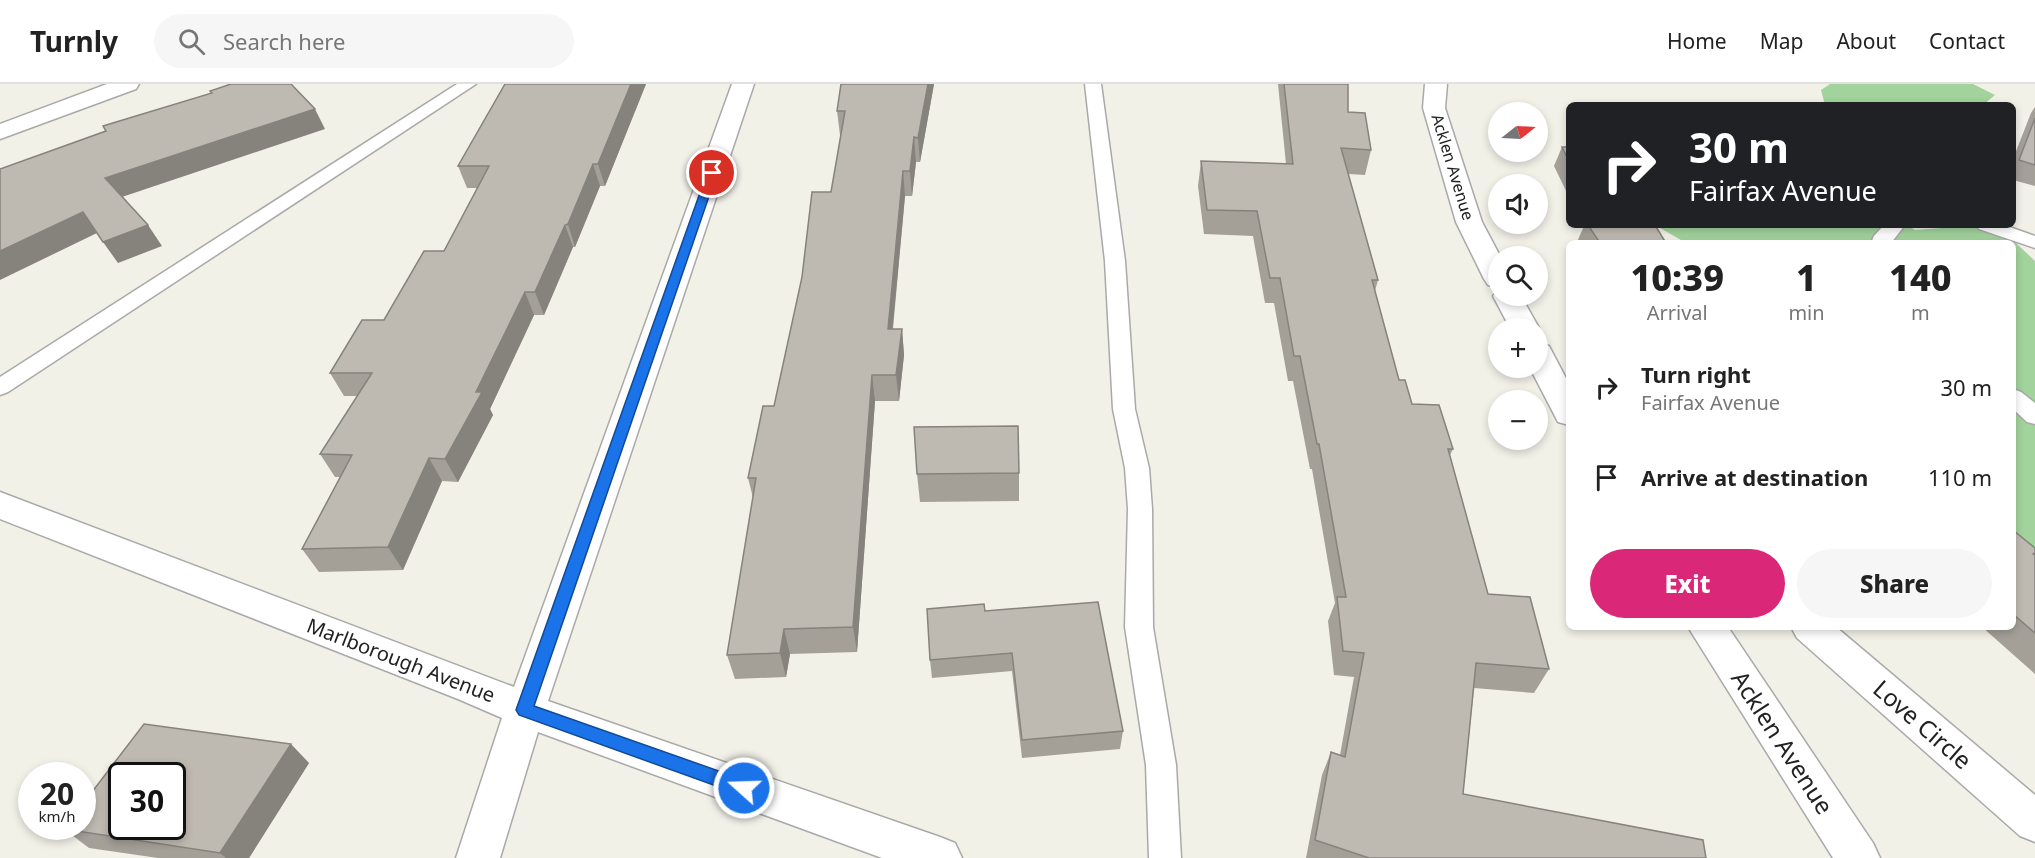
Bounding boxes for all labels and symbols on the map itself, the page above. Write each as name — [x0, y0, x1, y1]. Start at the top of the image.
north arrow — [1488, 102, 1548, 162]
street label: Acklen Avenue — [1426, 111, 1480, 223]
pin — [686, 147, 737, 198]
street label: Marlborough Avenue — [303, 612, 499, 708]
street label: Acklen Avenue — [1724, 664, 1842, 820]
street label: Love Circle — [1867, 672, 1979, 776]
position arrow — [712, 756, 776, 820]
speed limit sign: 30 — [108, 762, 186, 840]

